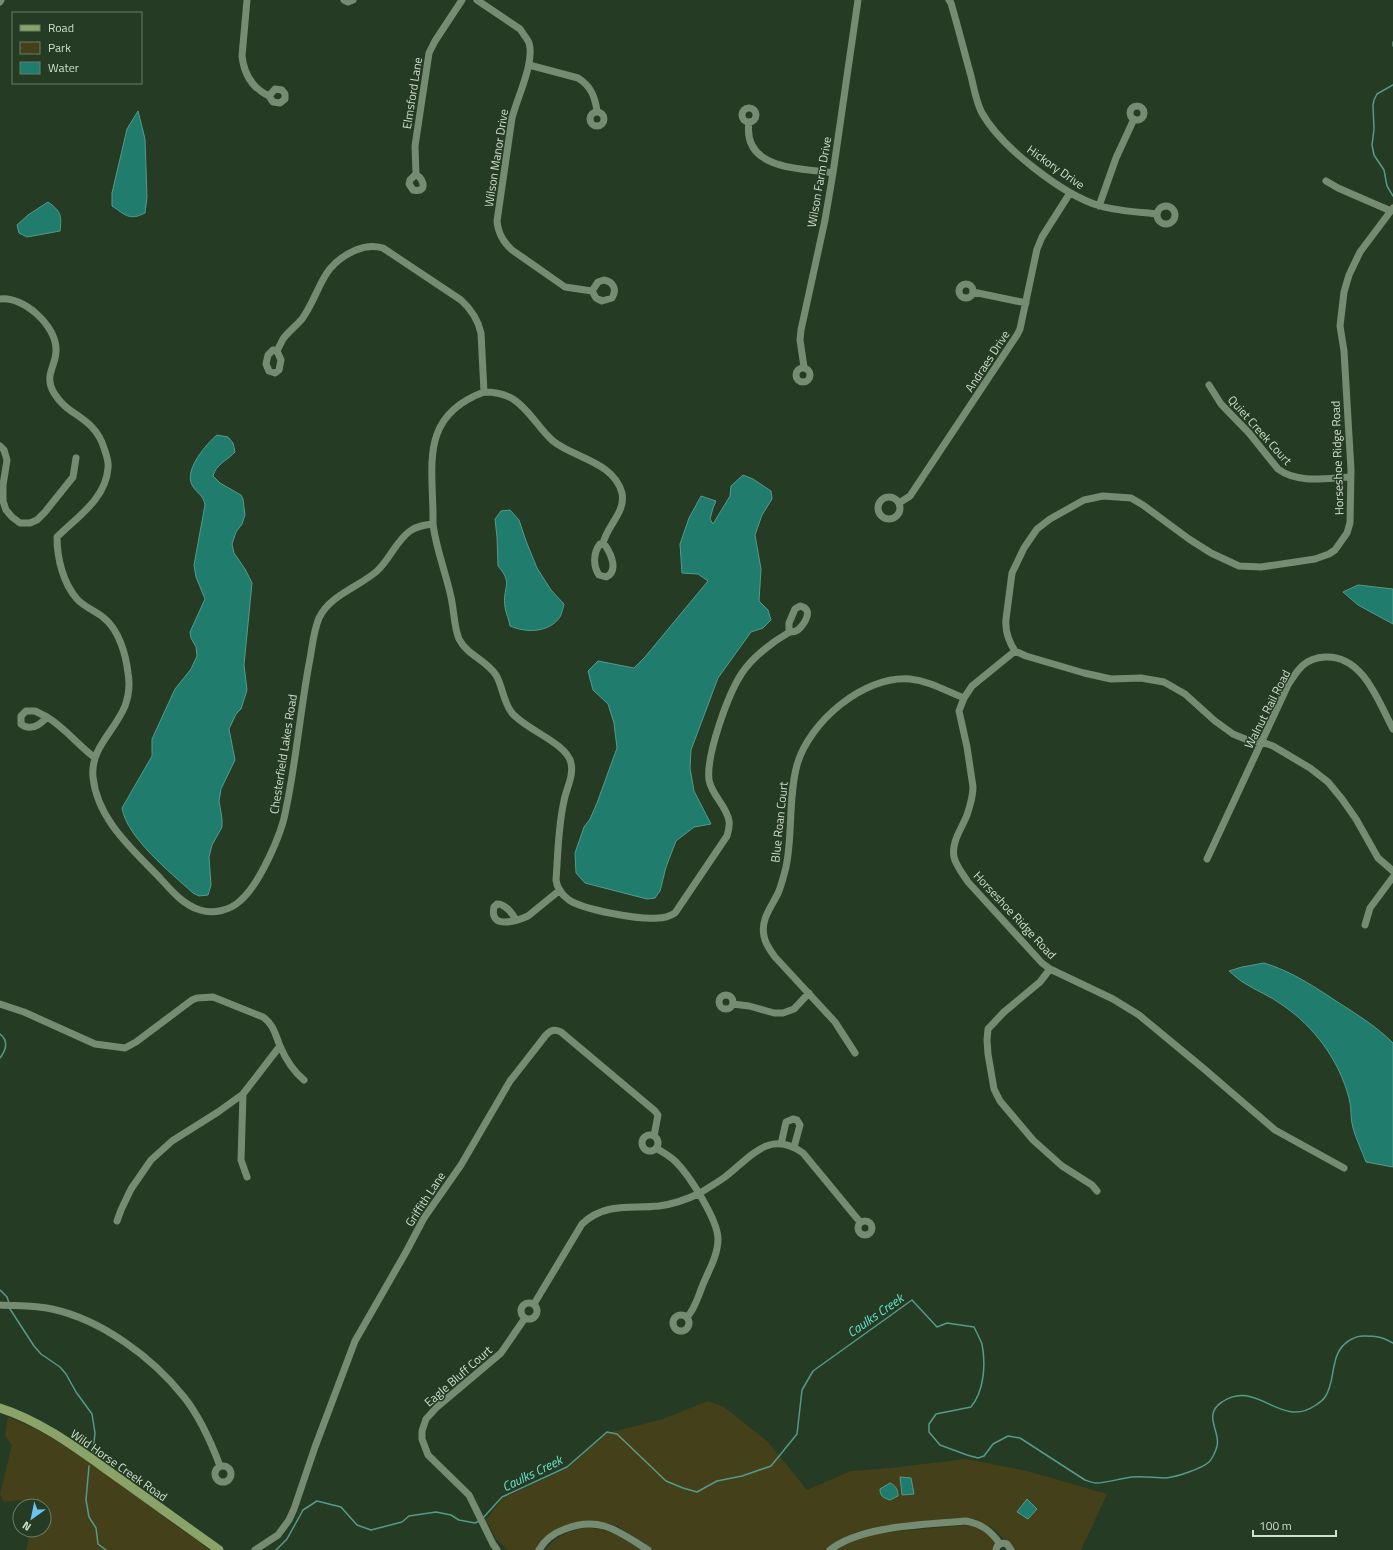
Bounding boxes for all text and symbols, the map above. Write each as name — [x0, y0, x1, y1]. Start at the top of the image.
legend — [12, 12, 142, 84]
text: Road — [48, 18, 74, 37]
text: Park — [48, 38, 71, 57]
street label: Elmsford Lane — [397, 56, 427, 130]
text: Water — [48, 58, 79, 77]
street label: Wilson Manor Drive — [479, 108, 513, 208]
street label: Wilson Farm Drive — [802, 135, 836, 229]
street label: Hickory Drive — [1023, 140, 1089, 194]
street label: Andraes Drive — [960, 326, 1014, 396]
street label: Quiet Creek Court — [1223, 391, 1297, 470]
street label: Horseshoe Ridge Road — [1326, 400, 1348, 516]
street label: Walnut Rail Road — [1239, 666, 1295, 752]
street label: Chesterfield Lakes Road — [264, 693, 302, 815]
street label: Blue Roan Court — [765, 780, 793, 863]
street label: Horseshoe Ridge Road — [969, 867, 1061, 963]
street label: Griffith Lane — [400, 1168, 450, 1230]
water label: Caulks Creek — [843, 1287, 909, 1342]
street label: Eagle Bluff Court — [420, 1340, 497, 1411]
street label: Wild Horse Creek Road — [67, 1424, 171, 1506]
water label: Caulks Creek — [499, 1449, 567, 1496]
north arrow — [12, 1498, 52, 1538]
scale bar — [1253, 1512, 1336, 1538]
text: 100 m — [1259, 1516, 1292, 1535]
text: N — [19, 1518, 34, 1535]

